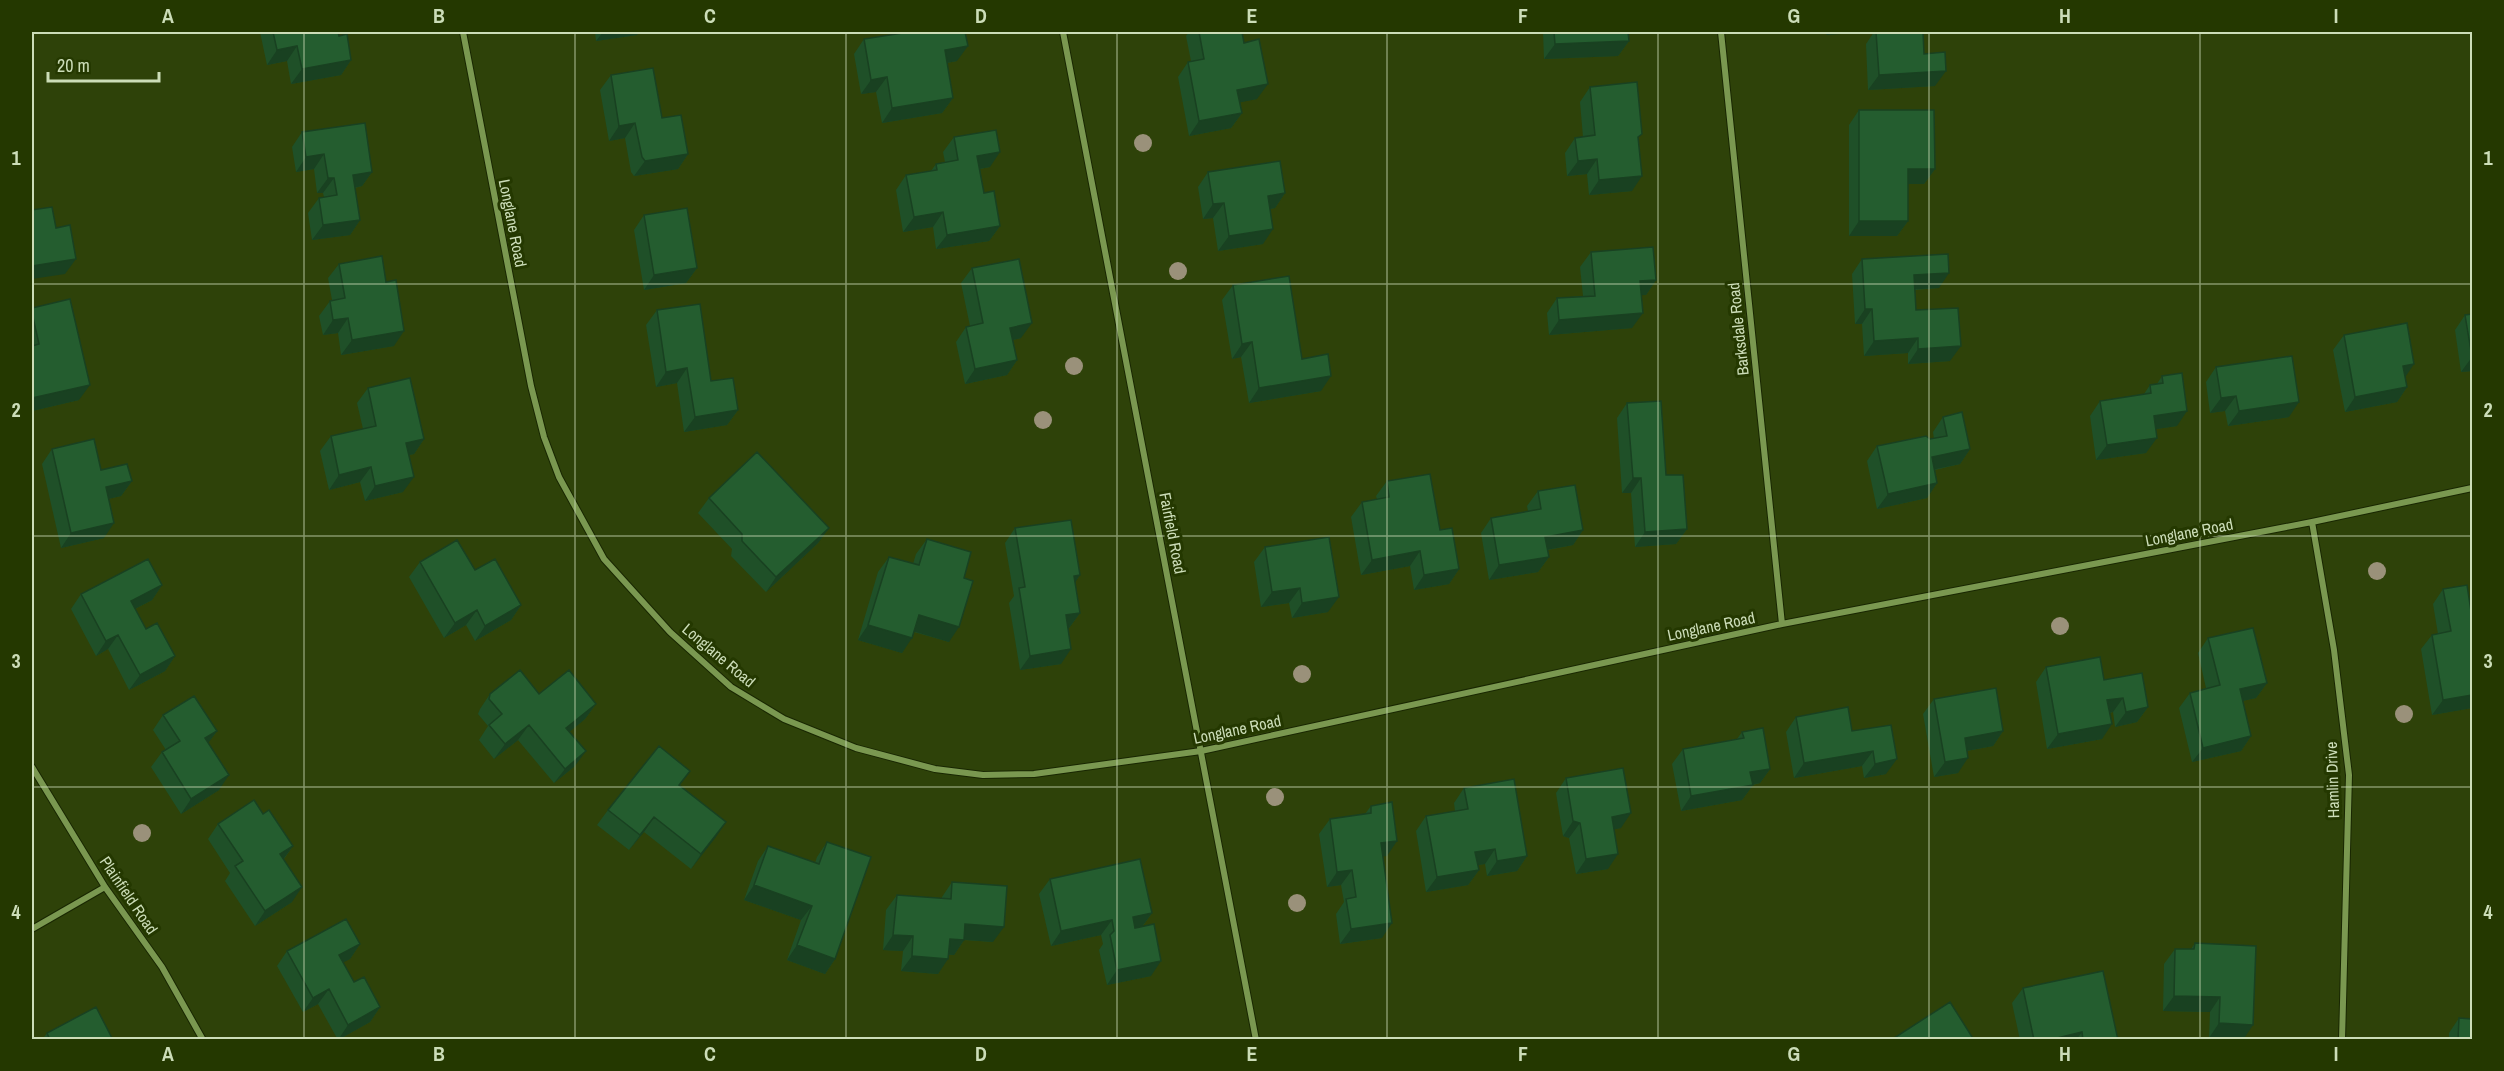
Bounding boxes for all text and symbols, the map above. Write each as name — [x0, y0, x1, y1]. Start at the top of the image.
text: A — [162, 2, 174, 29]
text: B — [433, 2, 445, 29]
text: C — [704, 2, 716, 29]
text: D — [975, 2, 987, 29]
text: E — [1247, 2, 1258, 29]
text: F — [1518, 2, 1528, 29]
text: G — [1788, 2, 1800, 29]
text: H — [2059, 2, 2071, 29]
text: I — [2334, 2, 2338, 29]
scale bar — [48, 45, 159, 83]
text: 20 m — [57, 53, 90, 78]
text: 1 — [11, 144, 21, 171]
text: 1 — [2483, 144, 2493, 171]
street label: Longlane Road — [494, 177, 532, 269]
street label: Barksdale Road — [1722, 281, 1754, 377]
text: 2 — [11, 396, 21, 423]
text: 2 — [2483, 396, 2493, 423]
street label: Fairfield Road — [1154, 490, 1192, 576]
street label: Longlane Road — [2143, 513, 2235, 551]
street label: Longlane Road — [1665, 606, 1757, 646]
street label: Longlane Road — [678, 618, 760, 692]
text: 3 — [11, 647, 21, 674]
text: 3 — [2483, 647, 2493, 674]
street label: Longlane Road — [1191, 709, 1283, 749]
street label: Hamlin Drive — [2320, 741, 2344, 819]
street label: Plainfield Road — [95, 852, 163, 938]
text: 4 — [11, 898, 21, 925]
text: 4 — [2483, 898, 2493, 925]
text: A — [162, 1040, 174, 1067]
text: B — [433, 1040, 445, 1067]
text: C — [704, 1040, 716, 1067]
text: D — [975, 1040, 987, 1067]
text: E — [1247, 1040, 1258, 1067]
text: F — [1518, 1040, 1528, 1067]
text: G — [1788, 1040, 1800, 1067]
text: H — [2059, 1040, 2071, 1067]
text: I — [2334, 1040, 2338, 1067]

